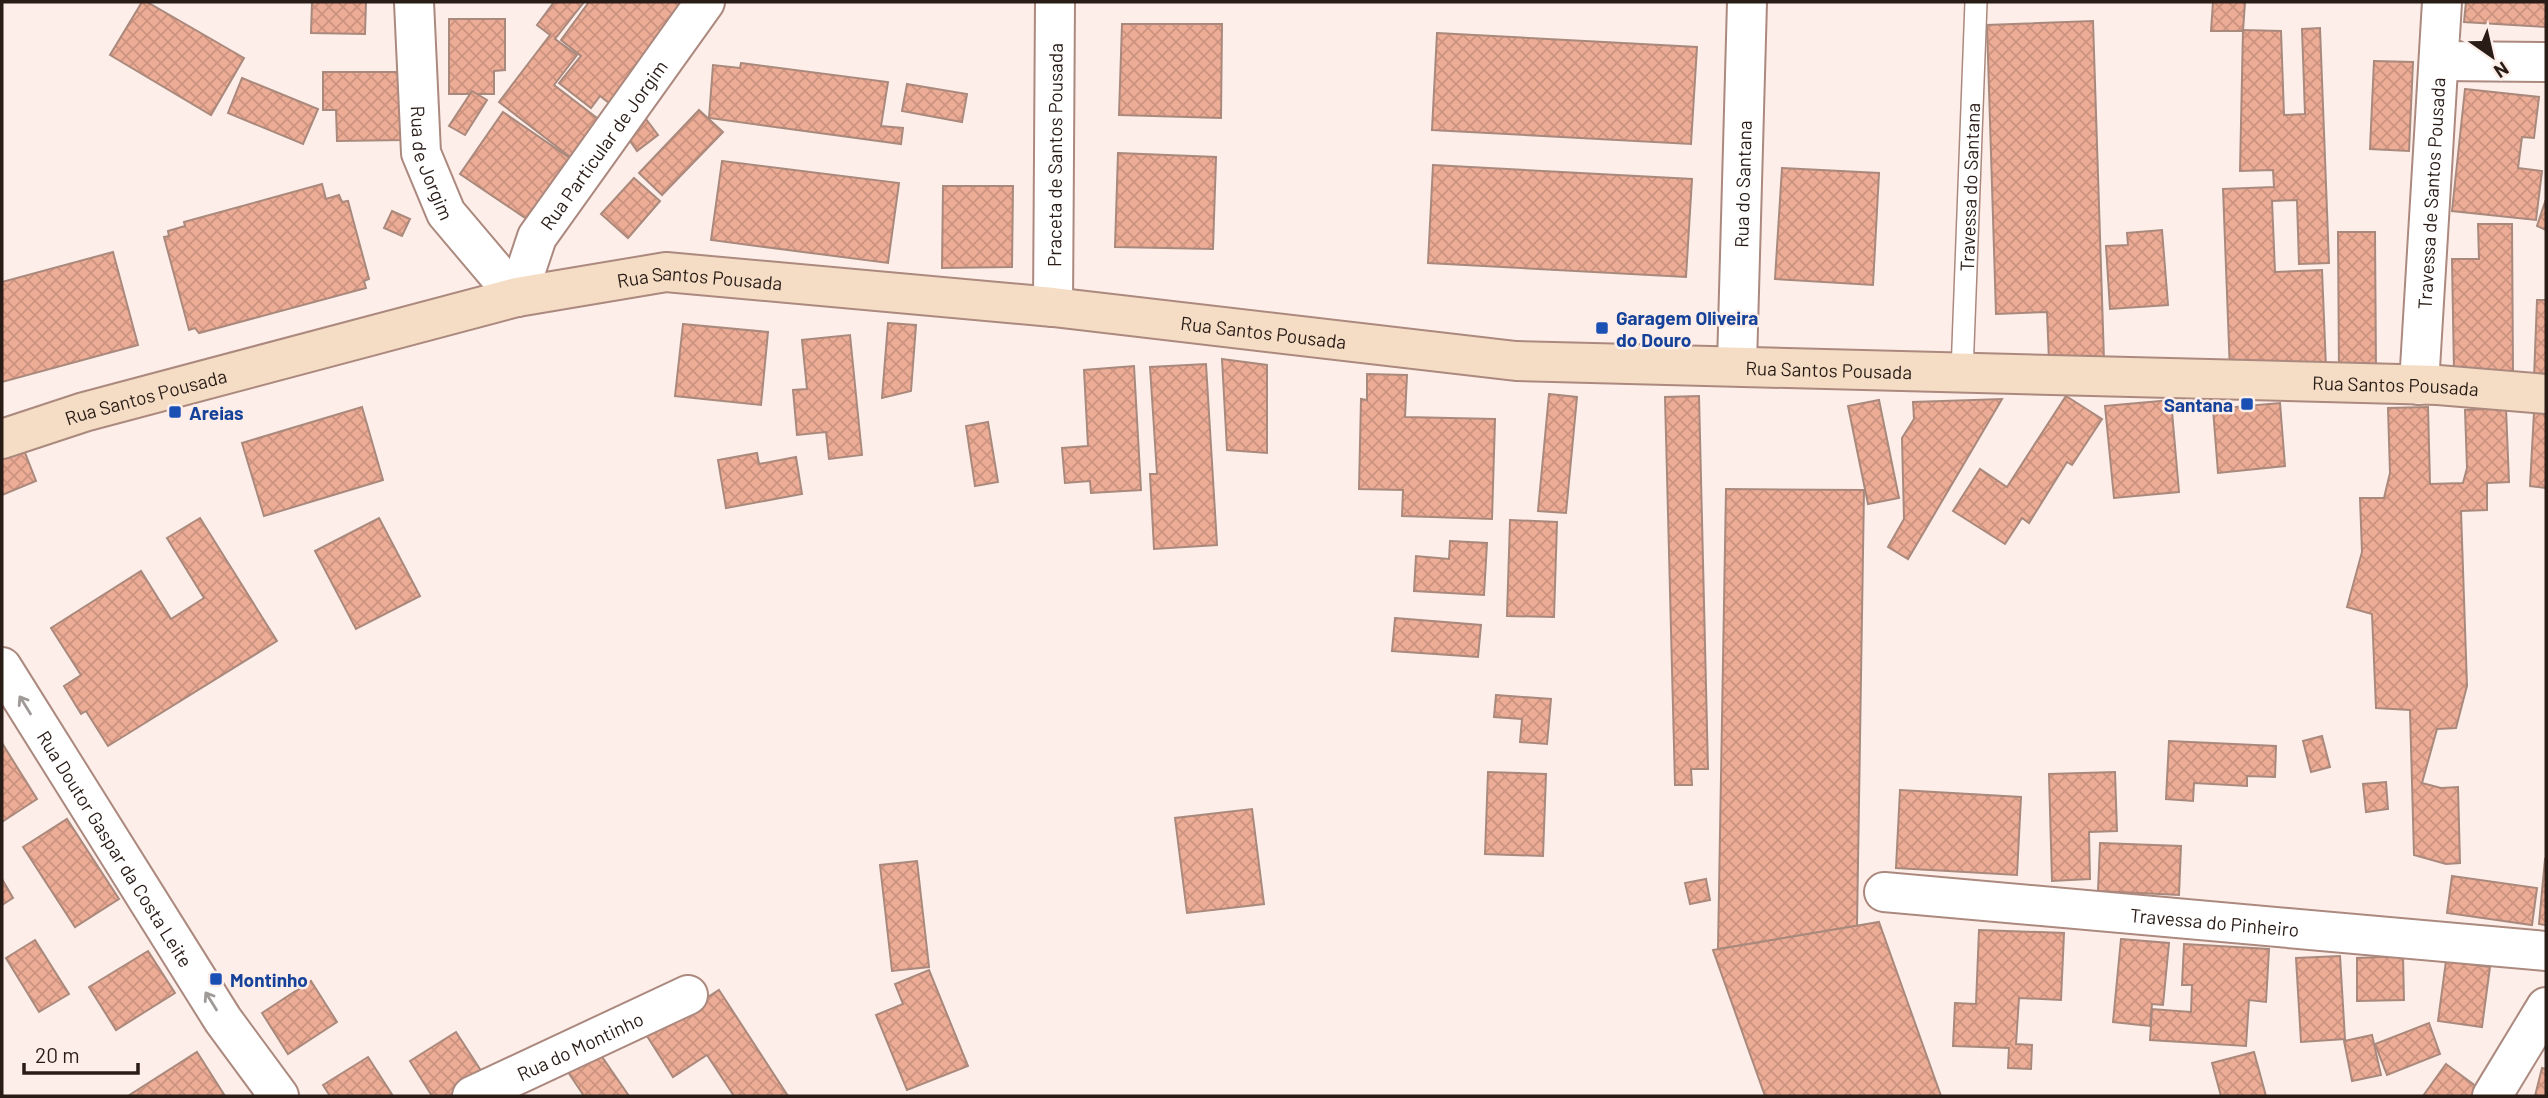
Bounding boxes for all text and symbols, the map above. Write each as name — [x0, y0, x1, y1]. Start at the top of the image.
north arrow — [2457, 21, 2527, 91]
street label: Praceta de Santos Pousada — [1042, 43, 1066, 267]
street label: Rua Particular de Jorgim — [535, 55, 672, 234]
text: N — [2490, 57, 2513, 84]
street label: Travessa de Santos Pousada — [2412, 77, 2449, 310]
street label: Travessa do Santana — [1954, 102, 1984, 272]
street label: Rua de Jorgim — [407, 105, 459, 223]
street label: Rua do Santana — [1729, 120, 1755, 248]
street label: Rua Santos Pousada — [615, 260, 784, 294]
place label: Garagem Oliveira do Douro — [1616, 306, 1758, 351]
street label: Rua Santos Pousada — [1179, 310, 1348, 353]
marker: Garagem Oliveira do Douro — [1594, 320, 1610, 336]
street label: Rua Santos Pousada — [1745, 355, 1912, 383]
street label: Rua Santos Pousada — [62, 363, 229, 429]
street label: Rua Santos Pousada — [2312, 370, 2480, 400]
place label: Santana — [2164, 393, 2233, 416]
marker: Santana — [2239, 396, 2255, 412]
place label: Areias — [189, 401, 244, 424]
marker: Areias — [167, 404, 183, 420]
one-way arrow — [17, 695, 31, 715]
street label: Rua Doutor Gaspar da Costa Leite — [33, 726, 198, 971]
street label: Travessa do Pinheiro — [2129, 902, 2300, 940]
place label: Montinho — [230, 968, 308, 991]
marker: Montinho — [208, 971, 224, 987]
one-way arrow — [204, 992, 218, 1011]
street label: Rua do Montinho — [513, 1006, 647, 1085]
scale bar — [24, 1032, 138, 1076]
text: 20 m — [35, 1042, 80, 1067]

